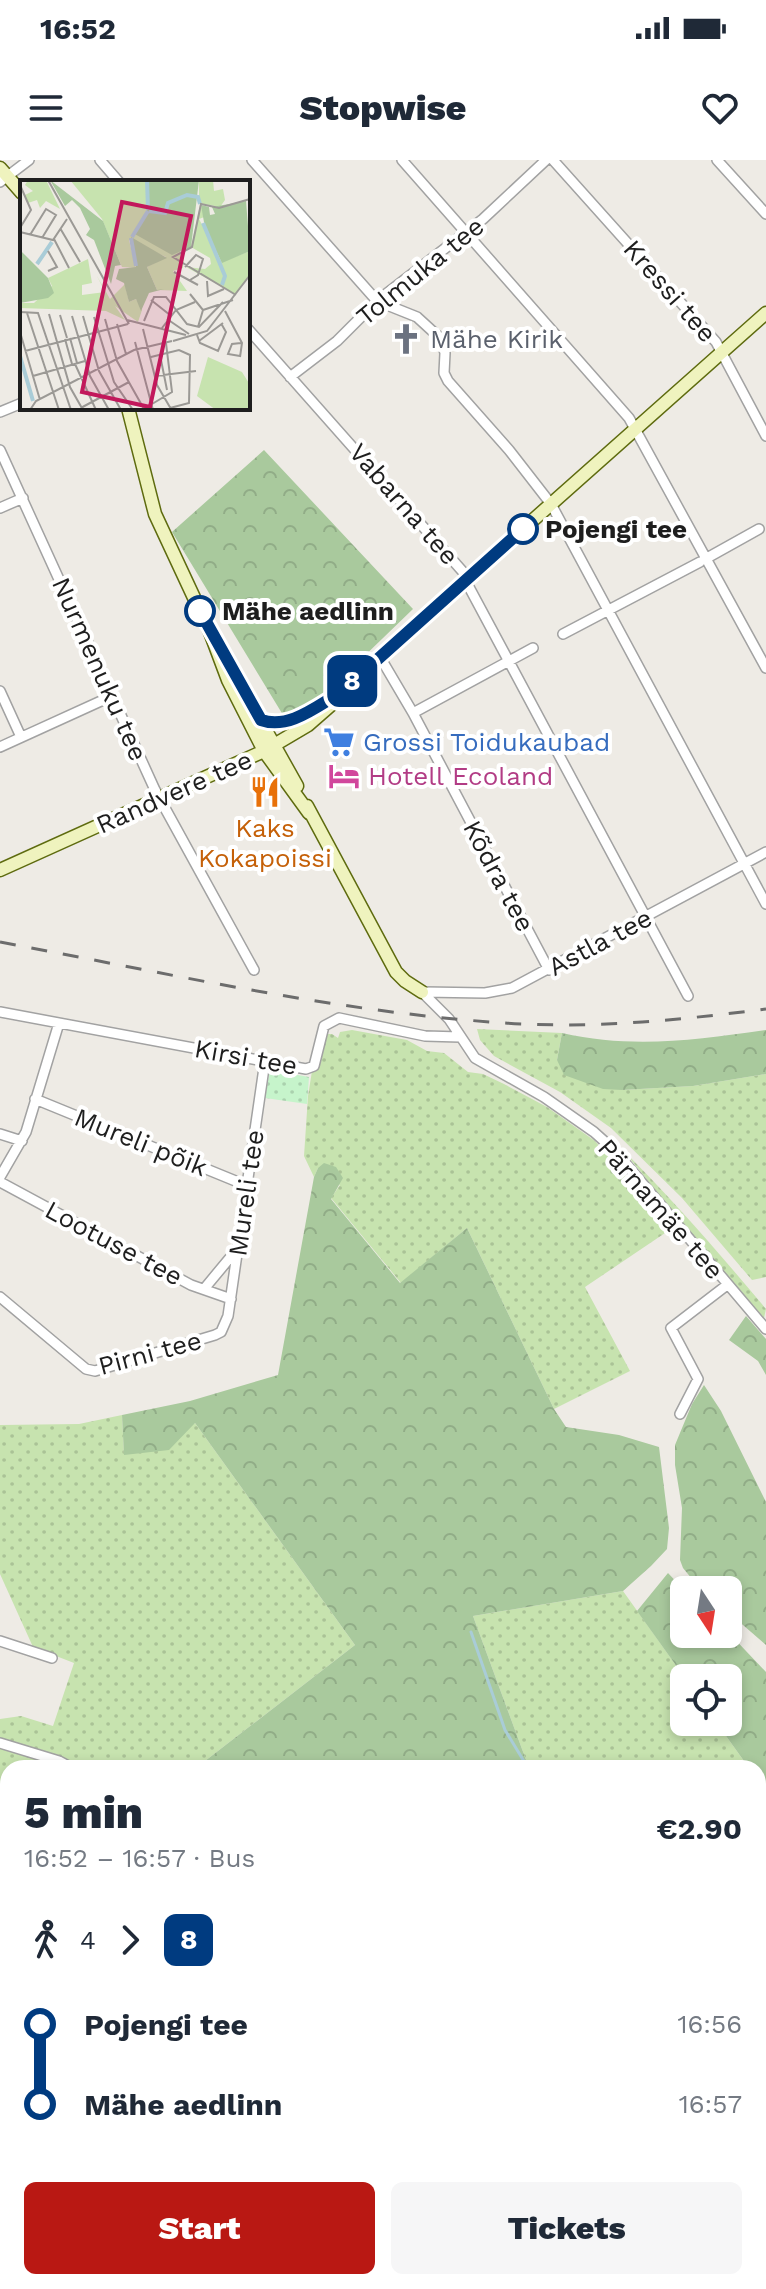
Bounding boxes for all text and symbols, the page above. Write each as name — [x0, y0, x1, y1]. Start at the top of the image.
text: 16:52 — [40, 11, 116, 46]
icon: menu — [24, 86, 68, 130]
icon: heart — [698, 86, 742, 130]
text: Stopwise — [300, 87, 466, 129]
inset map — [20, 180, 250, 410]
street label: Tolmuka tee — [350, 211, 490, 331]
street label: Kressi tee — [617, 234, 723, 348]
church icon: Mähe Kirik — [389, 322, 423, 356]
place label: Mähe Kirik — [430, 324, 563, 354]
street label: Vabarna tee — [343, 437, 465, 571]
marker: Pojengi tee — [508, 514, 538, 544]
place label: Pojengi tee — [545, 514, 687, 544]
street label: Nurmenuku tee — [46, 573, 154, 765]
marker: Mähe aedlinn — [185, 596, 215, 626]
place label: Mähe aedlinn — [222, 596, 394, 626]
line badge: 8 — [326, 655, 378, 707]
text: 8 — [343, 664, 361, 697]
supermarket icon: Grossi Toidukaubad — [322, 725, 356, 759]
place label: Grossi Toidukaubad — [363, 727, 610, 757]
street label: Randvere tee — [91, 744, 257, 840]
hotel icon: Hotell Ecoland — [327, 759, 361, 793]
place label: Hotell Ecoland — [368, 761, 553, 791]
restaurant icon: Kaks Kokapoissi — [248, 775, 282, 809]
place label: Kaks Kokapoissi — [198, 813, 332, 873]
street label: Kõdra tee — [457, 815, 541, 937]
street label: Astla tee — [543, 902, 657, 982]
street label: Kirsi tee — [192, 1033, 300, 1081]
street label: Mureli põik — [70, 1102, 212, 1182]
street label: Mureli tee — [222, 1128, 270, 1258]
street label: Pärnamäe tee — [592, 1133, 730, 1285]
street label: Lootuse tee — [40, 1194, 188, 1292]
street label: Pirni tee — [95, 1325, 205, 1381]
north arrow — [670, 1576, 742, 1648]
map controls — [670, 1576, 742, 1736]
button: locate — [670, 1664, 742, 1736]
text: 5 min — [24, 1787, 143, 1839]
text: €2.90 — [657, 1811, 742, 1846]
text: 16:52 – 16:57 · Bus — [24, 1843, 255, 1873]
icon: walk — [24, 1918, 68, 1962]
icon: forward — [108, 1918, 152, 1962]
text: 8 — [180, 1923, 197, 1956]
text: 4 — [80, 1925, 96, 1955]
text: Pojengi tee — [84, 2007, 248, 2042]
text: 16:56 — [677, 2009, 742, 2039]
text: Mähe aedlinn — [84, 2087, 282, 2122]
text: 16:57 — [679, 2089, 742, 2119]
button: Start — [24, 2182, 375, 2274]
button: Tickets — [391, 2182, 742, 2274]

